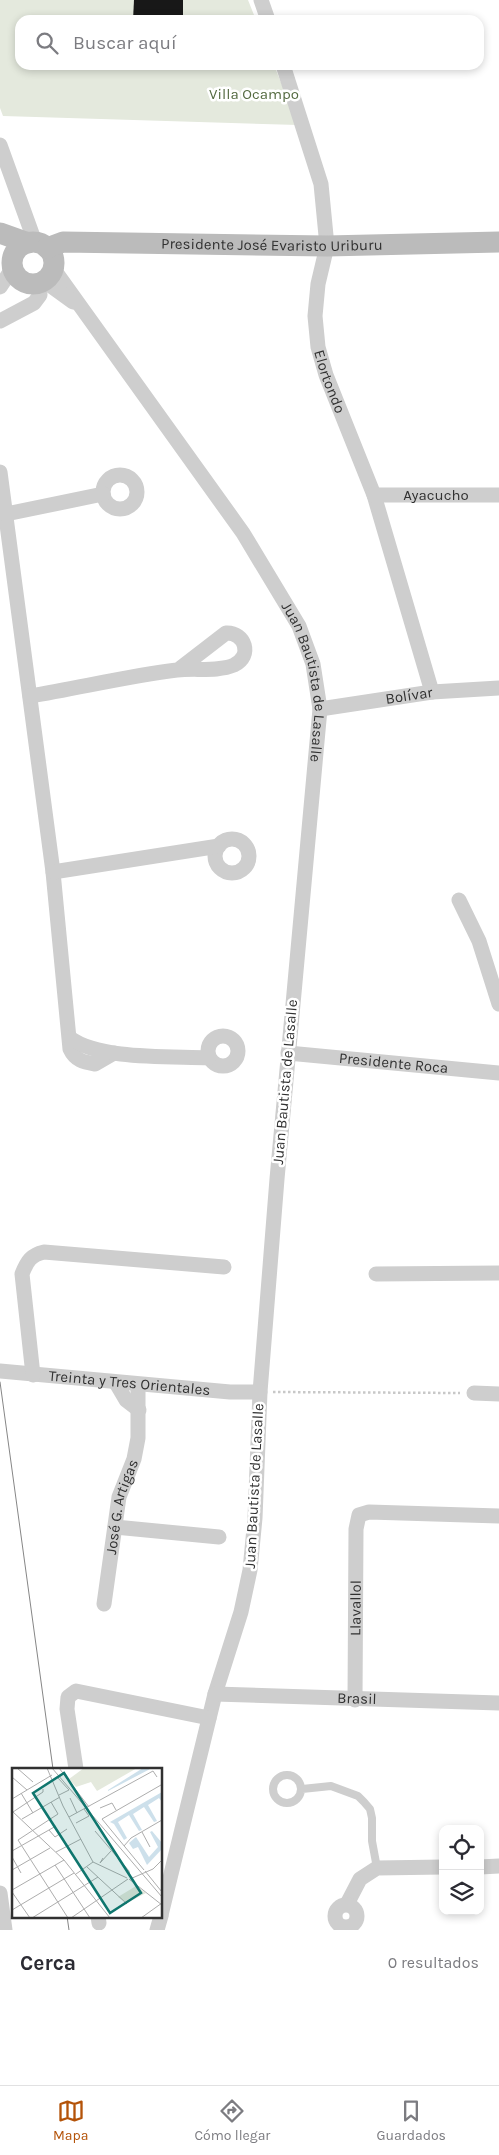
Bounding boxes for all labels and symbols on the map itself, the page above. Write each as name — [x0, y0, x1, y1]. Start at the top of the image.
park label: Villa Ocampo — [209, 85, 299, 103]
street label: Presidente José Evaristo Uriburu — [161, 234, 383, 255]
street label: Elortondo — [310, 348, 349, 416]
street label: Ayacucho — [403, 486, 469, 504]
street label: Juan Bautista de Lasalle — [278, 599, 329, 763]
street label: Bolívar — [384, 683, 434, 708]
street label: Juan Bautista de Lasalle — [269, 999, 301, 1165]
street label: Presidente Roca — [338, 1049, 449, 1077]
street label: Treinta y Tres Orientales — [48, 1366, 211, 1399]
street label: Juan Bautista de Lasalle — [241, 1403, 267, 1569]
street label: José G. Artigas — [102, 1456, 142, 1556]
street label: Llavallol — [346, 1580, 365, 1636]
street label: Brasil — [337, 1689, 377, 1708]
inset map — [12, 1768, 162, 1918]

